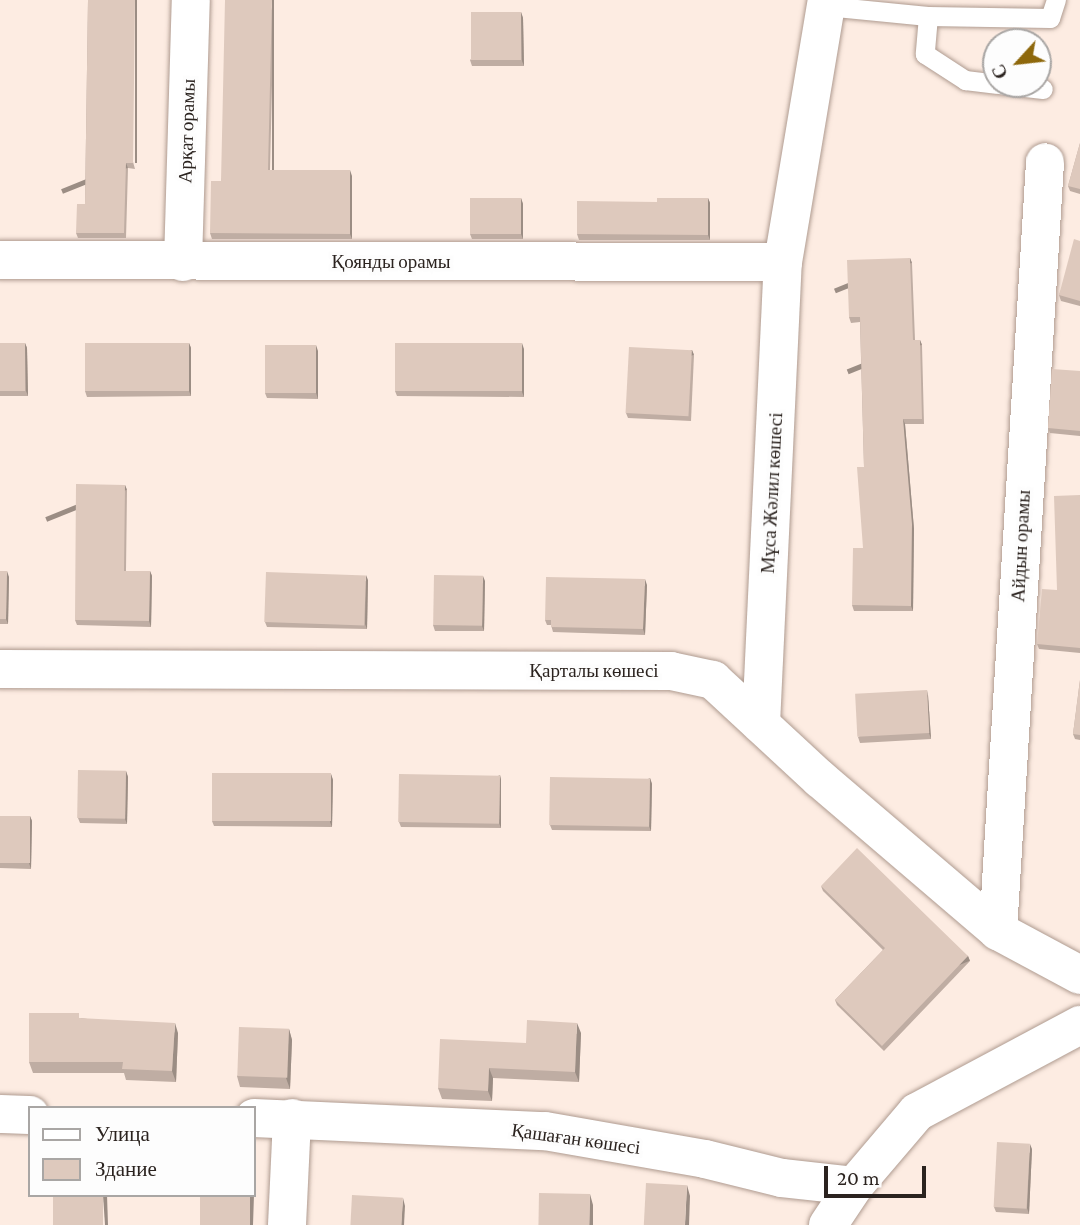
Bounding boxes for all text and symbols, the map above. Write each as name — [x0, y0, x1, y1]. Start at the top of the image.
north arrow — [982, 28, 1052, 98]
text: С — [987, 61, 1012, 83]
street label: Арқат орамы — [174, 78, 200, 184]
street label: Қоянды орамы — [332, 251, 450, 273]
street label: Мұса Жәлил көшесі — [756, 412, 788, 574]
street label: Айдын орамы — [1007, 489, 1035, 603]
street label: Қарталы көшесі — [529, 660, 659, 682]
legend — [28, 1106, 256, 1197]
street label: Қашаған көшесі — [510, 1119, 642, 1159]
text: Улица — [95, 1122, 150, 1146]
scale bar — [828, 1152, 930, 1196]
text: Здание — [95, 1157, 157, 1181]
text: 20 m — [837, 1166, 880, 1190]

